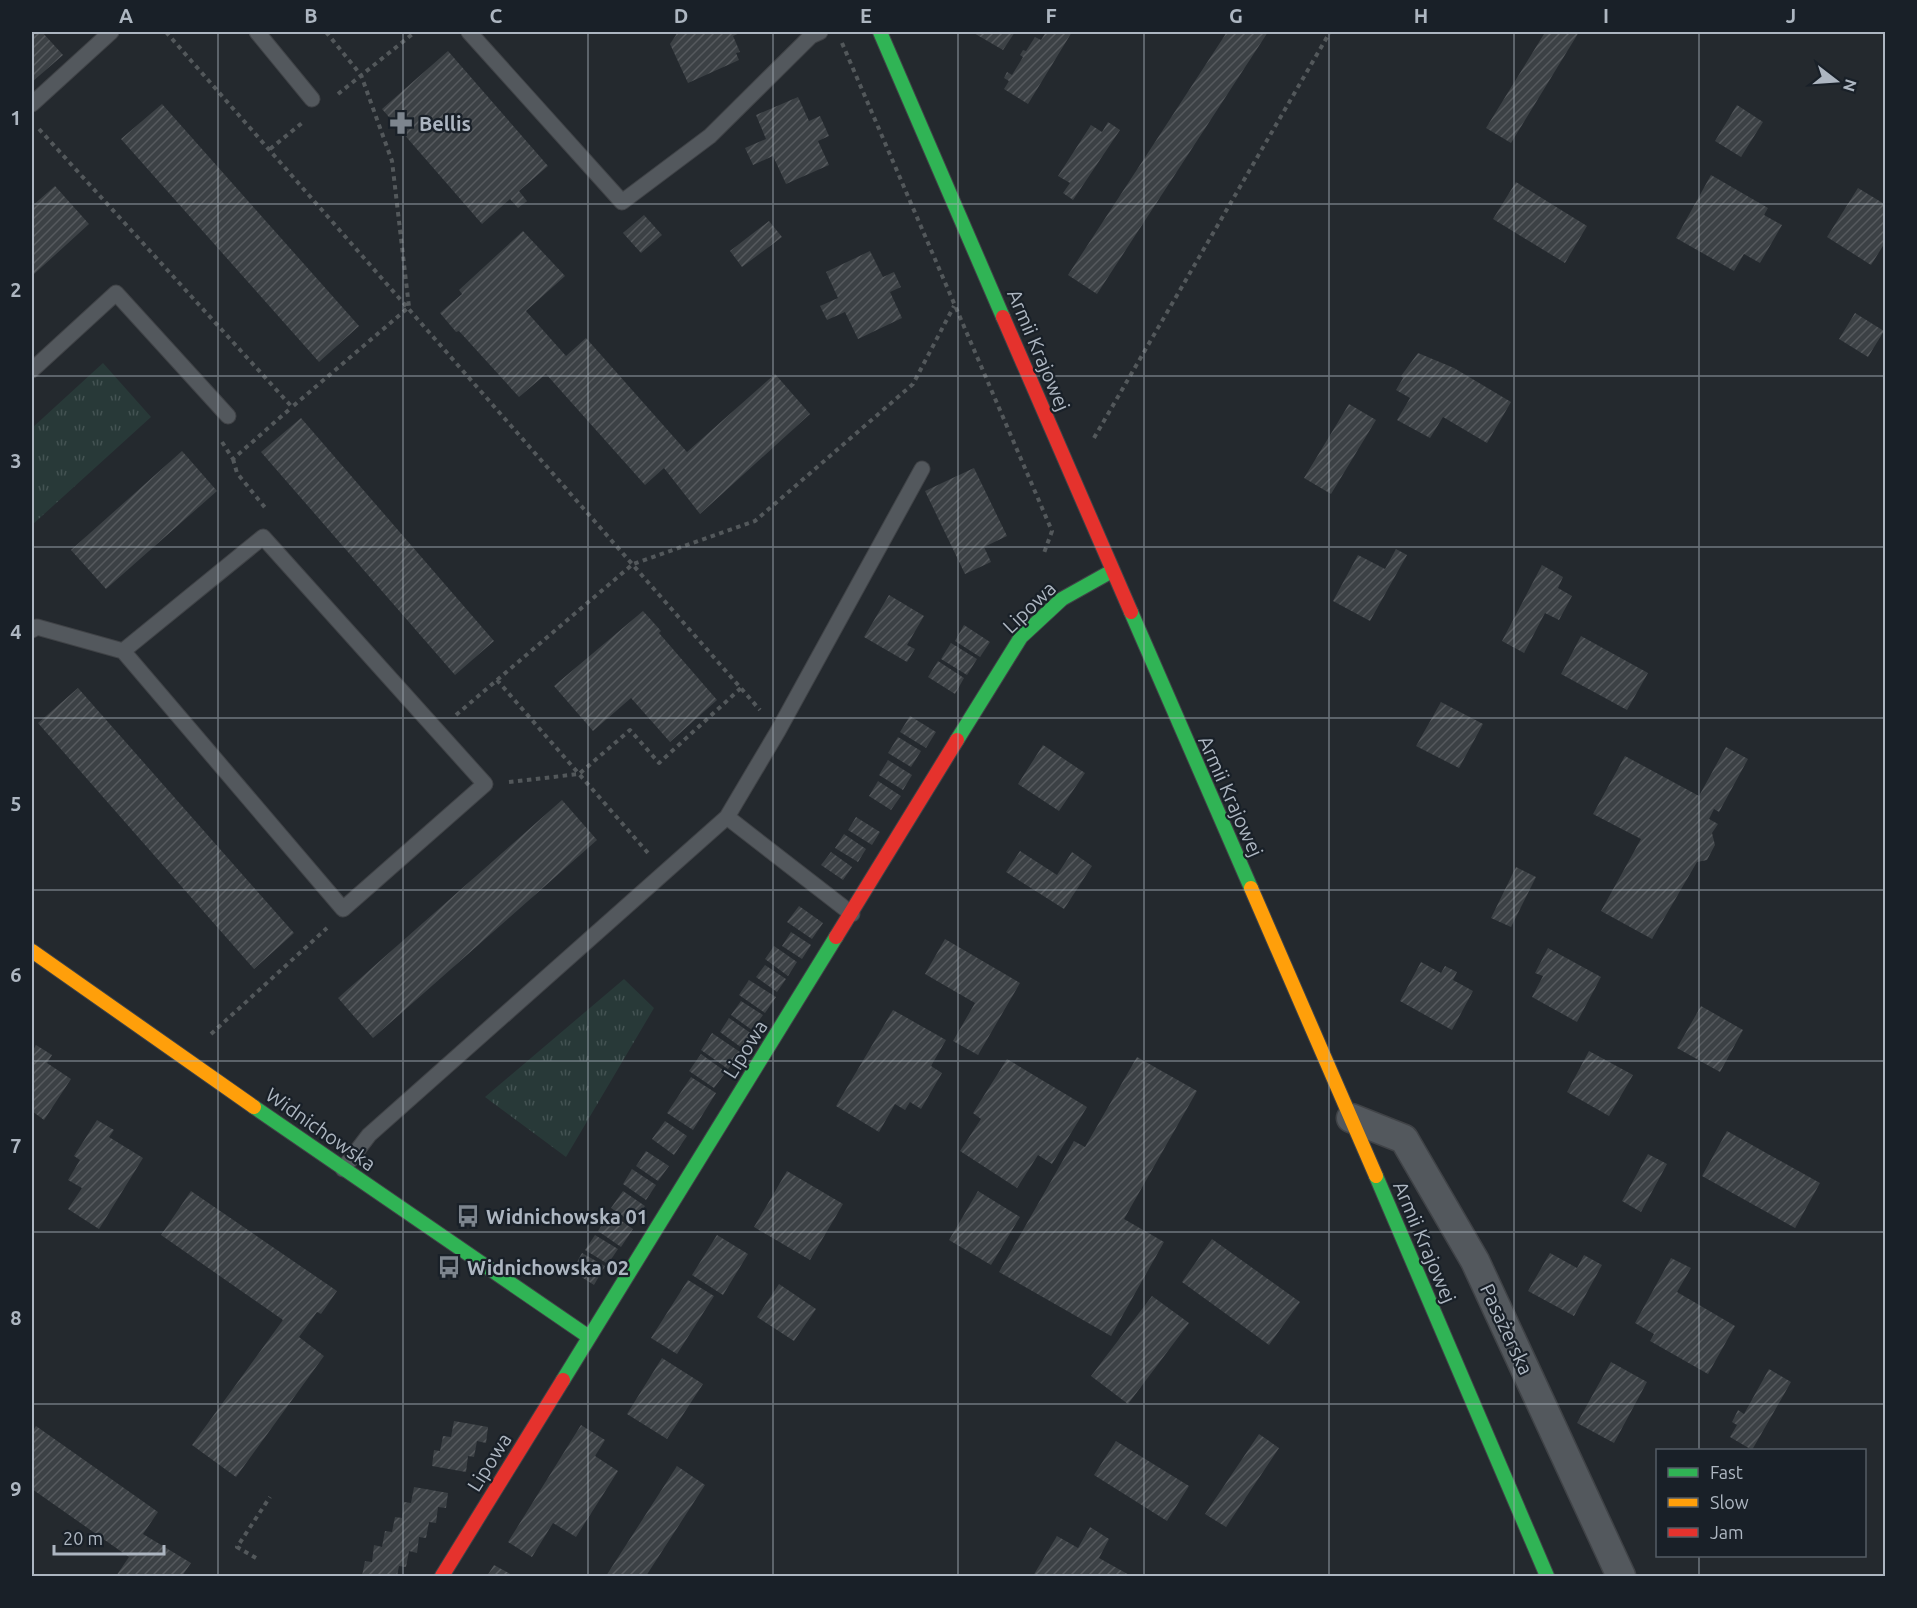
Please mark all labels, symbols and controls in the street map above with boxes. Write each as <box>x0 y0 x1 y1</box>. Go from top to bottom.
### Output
text: A <box>119 4 133 27</box>
text: B <box>304 4 318 27</box>
text: C <box>490 4 503 27</box>
text: D <box>674 4 688 27</box>
text: E <box>860 4 872 27</box>
text: F <box>1045 4 1057 27</box>
text: G <box>1229 4 1243 27</box>
text: H <box>1414 4 1428 27</box>
text: I <box>1603 4 1609 27</box>
text: J <box>1786 4 1796 27</box>
north arrow <box>1806 51 1866 111</box>
text: N <box>1840 77 1861 94</box>
text: 1 <box>10 106 22 129</box>
pharmacy icon: Bellis <box>388 110 414 136</box>
place label: Bellis <box>419 112 471 135</box>
text: 2 <box>10 278 22 301</box>
street label: Armii Krajowej <box>1003 286 1075 414</box>
text: 3 <box>10 449 22 472</box>
street label: Lipowa <box>998 576 1060 638</box>
text: 4 <box>10 620 22 643</box>
street label: Armii Krajowej <box>1194 732 1268 860</box>
text: 5 <box>10 792 22 815</box>
text: 6 <box>10 963 22 986</box>
street label: Lipowa <box>718 1016 772 1082</box>
street label: Widnichowska <box>262 1083 380 1175</box>
text: 7 <box>10 1134 22 1157</box>
street label: Armii Krajowej <box>1389 1178 1461 1306</box>
bus stop icon: Widnichowska 01 <box>455 1203 481 1229</box>
place label: Widnichowska 01 <box>486 1205 648 1228</box>
bus stop icon: Widnichowska 02 <box>436 1254 462 1280</box>
place label: Widnichowska 02 <box>467 1256 629 1279</box>
street label: Pasażerska <box>1476 1280 1538 1378</box>
text: 8 <box>10 1306 22 1329</box>
street label: Lipowa <box>462 1429 516 1495</box>
legend <box>1656 1449 1866 1557</box>
text: Fast <box>1710 1462 1743 1482</box>
text: 9 <box>10 1477 22 1500</box>
text: Slow <box>1710 1492 1749 1512</box>
scale bar <box>54 1518 164 1556</box>
text: Jam <box>1710 1522 1744 1542</box>
text: 20 m <box>63 1528 103 1548</box>

